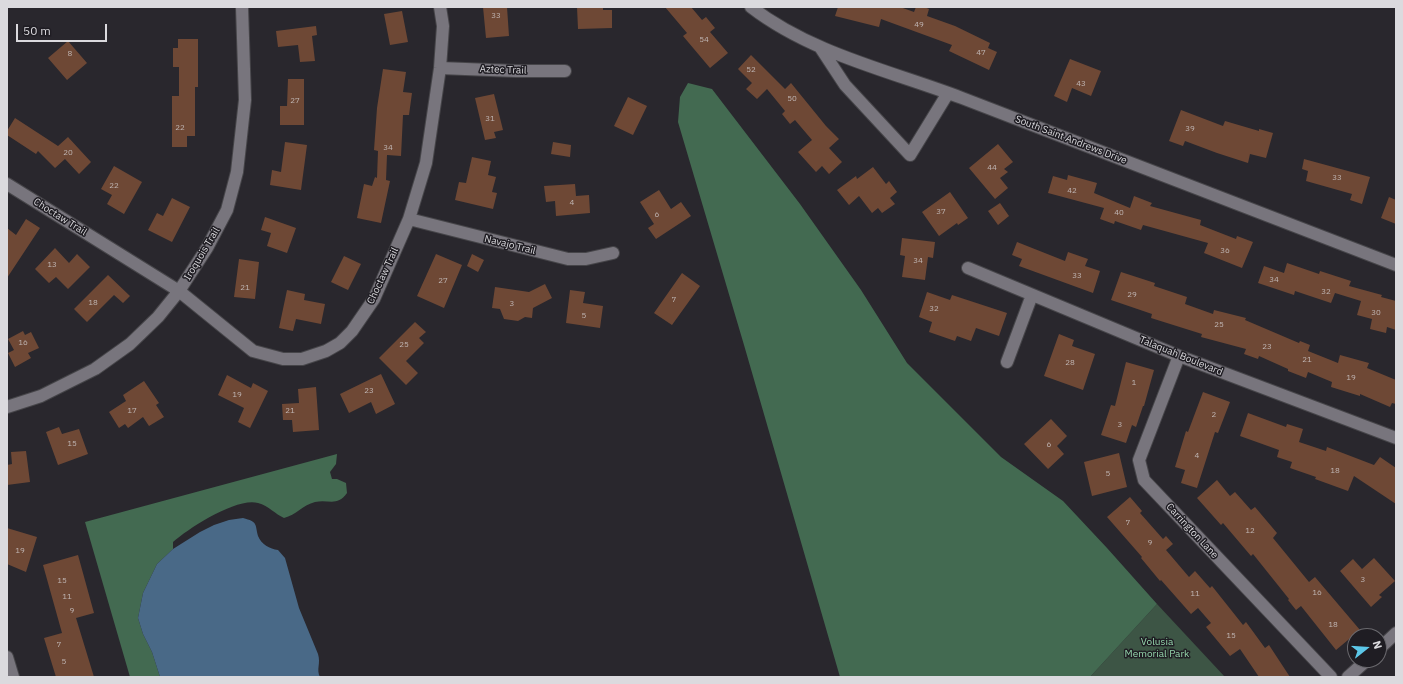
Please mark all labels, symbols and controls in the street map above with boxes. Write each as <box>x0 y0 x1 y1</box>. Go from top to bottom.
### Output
house number: 33 <box>491 11 501 21</box>
scale bar <box>18 16 109 42</box>
house number: 49 <box>914 20 924 30</box>
text: 50 m <box>23 23 51 38</box>
house number: 54 <box>699 35 709 45</box>
house number: 47 <box>976 48 986 58</box>
house number: 8 <box>68 49 72 59</box>
street label: Aztec Trail <box>479 63 527 77</box>
house number: 52 <box>746 65 756 75</box>
house number: 43 <box>1076 79 1086 89</box>
house number: 50 <box>787 94 797 104</box>
house number: 27 <box>290 96 300 106</box>
street label: South Saint Andrews Drive <box>1013 113 1129 167</box>
house number: 31 <box>485 114 495 124</box>
house number: 22 <box>175 123 185 133</box>
house number: 39 <box>1185 124 1195 134</box>
house number: 34 <box>383 143 393 153</box>
house number: 20 <box>63 148 73 158</box>
house number: 44 <box>987 163 997 173</box>
house number: 33 <box>1332 173 1342 183</box>
house number: 22 <box>109 181 119 191</box>
house number: 42 <box>1067 186 1077 196</box>
street label: Choctaw Trail <box>31 196 89 238</box>
house number: 4 <box>570 198 574 208</box>
house number: 37 <box>936 207 946 217</box>
house number: 40 <box>1114 208 1124 218</box>
house number: 6 <box>655 210 659 220</box>
street label: Iroquois Trail <box>182 225 222 283</box>
street label: Navajo Trail <box>483 233 537 257</box>
street label: Choctaw Trail <box>365 246 401 306</box>
house number: 36 <box>1220 246 1230 256</box>
house number: 34 <box>913 256 923 266</box>
house number: 13 <box>47 260 57 270</box>
house number: 33 <box>1072 271 1082 281</box>
house number: 34 <box>1269 275 1279 285</box>
house number: 27 <box>438 276 448 286</box>
house number: 21 <box>240 283 250 293</box>
house number: 32 <box>1321 287 1331 297</box>
house number: 29 <box>1127 290 1137 300</box>
house number: 7 <box>672 295 676 305</box>
house number: 18 <box>88 298 98 308</box>
house number: 3 <box>510 299 514 309</box>
house number: 32 <box>929 304 939 314</box>
house number: 30 <box>1371 308 1381 318</box>
house number: 5 <box>582 311 586 321</box>
house number: 25 <box>1214 320 1224 330</box>
street label: Talaquah Boulevard <box>1138 334 1224 378</box>
house number: 16 <box>18 338 28 348</box>
house number: 25 <box>399 340 409 350</box>
house number: 23 <box>1262 342 1272 352</box>
house number: 21 <box>1302 355 1312 365</box>
house number: 28 <box>1065 358 1075 368</box>
house number: 19 <box>1346 373 1356 383</box>
house number: 1 <box>1132 378 1136 388</box>
house number: 23 <box>364 386 374 396</box>
house number: 19 <box>232 390 242 400</box>
house number: 17 <box>127 406 137 416</box>
house number: 21 <box>285 406 295 416</box>
house number: 2 <box>1212 410 1216 420</box>
house number: 3 <box>1118 420 1122 430</box>
house number: 15 <box>67 439 77 449</box>
house number: 6 <box>1047 440 1051 450</box>
house number: 4 <box>1195 451 1199 461</box>
house number: 18 <box>1330 466 1340 476</box>
house number: 5 <box>1106 469 1110 479</box>
street label: Carrington Lane <box>1163 501 1221 561</box>
house number: 7 <box>1126 518 1130 528</box>
house number: 12 <box>1245 526 1255 536</box>
house number: 9 <box>1148 538 1152 548</box>
house number: 19 <box>15 546 25 556</box>
house number: 3 <box>1361 575 1365 585</box>
house number: 15 <box>57 576 67 586</box>
house number: 16 <box>1312 588 1322 598</box>
house number: 11 <box>1190 589 1200 599</box>
house number: 11 <box>62 592 72 602</box>
house number: 9 <box>70 606 74 616</box>
house number: 18 <box>1328 620 1338 630</box>
north arrow <box>1347 628 1387 668</box>
house number: 15 <box>1226 631 1236 641</box>
park label: Volusia Memorial Park <box>1125 636 1189 660</box>
text: N <box>1370 639 1385 651</box>
house number: 7 <box>57 640 61 650</box>
house number: 5 <box>62 657 66 667</box>

